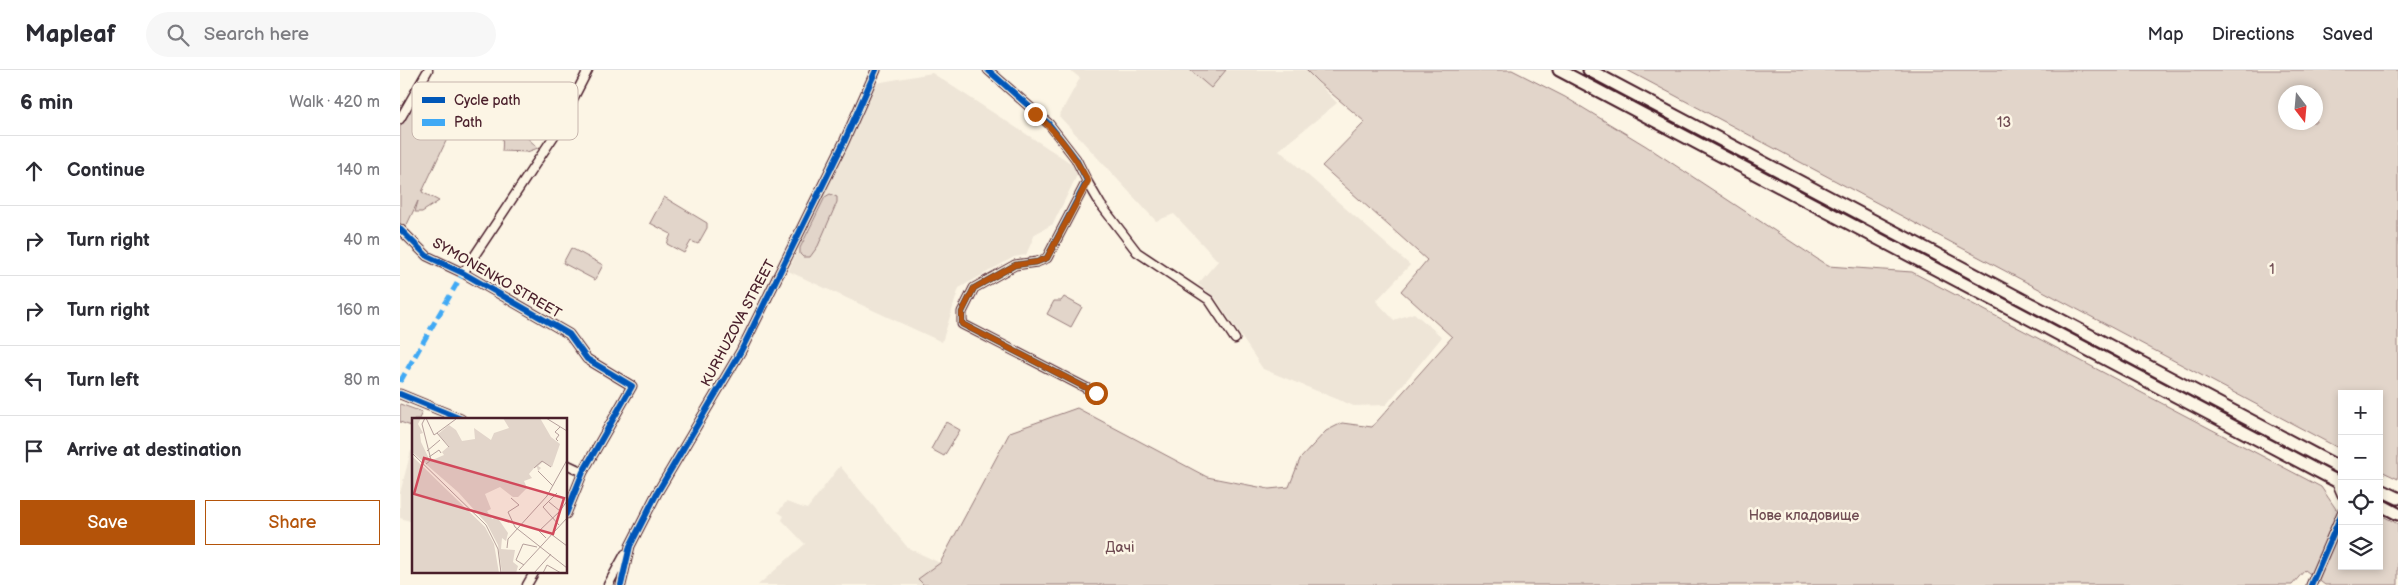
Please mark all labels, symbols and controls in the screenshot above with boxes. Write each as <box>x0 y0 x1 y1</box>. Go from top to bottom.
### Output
search box <box>146 12 496 57</box>
text: Mapleaf <box>25 20 116 49</box>
icon: search <box>164 21 192 49</box>
text: Search here <box>204 23 309 46</box>
text: Map <box>2148 24 2184 45</box>
text: Directions <box>2212 24 2294 45</box>
text: Saved <box>2322 24 2373 45</box>
legend <box>412 82 578 140</box>
north arrow <box>2278 85 2323 130</box>
text: 6 min <box>20 90 73 115</box>
text: Cycle path <box>454 92 521 109</box>
text: Walk · 420 m <box>289 93 380 112</box>
route end <box>1024 103 1047 126</box>
text: Path <box>454 114 482 131</box>
park label: 13 <box>1997 114 2011 131</box>
icon: ahead <box>20 157 48 185</box>
text: Continue <box>67 159 145 182</box>
text: 140 m <box>337 161 380 180</box>
icon: right <box>20 227 48 255</box>
text: Turn right <box>67 229 150 252</box>
text: 40 m <box>343 231 380 250</box>
street label: SYMONENKO STREET <box>430 234 565 322</box>
street label: KURHUZOVA STREET <box>697 256 779 389</box>
park label: 1 <box>2269 261 2275 278</box>
icon: right <box>20 297 48 325</box>
text: Turn right <box>67 299 150 322</box>
text: 160 m <box>337 301 380 320</box>
icon: left <box>20 367 48 395</box>
text: Turn left <box>67 369 139 392</box>
text: 80 m <box>344 371 380 390</box>
route start <box>1085 382 1108 405</box>
map controls <box>2338 390 2383 570</box>
button: + <box>2338 390 2383 435</box>
inset map <box>412 418 568 572</box>
button: − <box>2338 435 2383 480</box>
icon: arrive <box>20 437 48 465</box>
text: Arrive at destination <box>67 439 242 462</box>
button: locate <box>2338 480 2383 525</box>
button: Save <box>20 500 195 545</box>
button: Share <box>205 500 380 545</box>
park label: Нове кладовище <box>1749 507 1859 524</box>
button: layers <box>2338 525 2383 570</box>
park label: Дачі <box>1106 539 1134 556</box>

